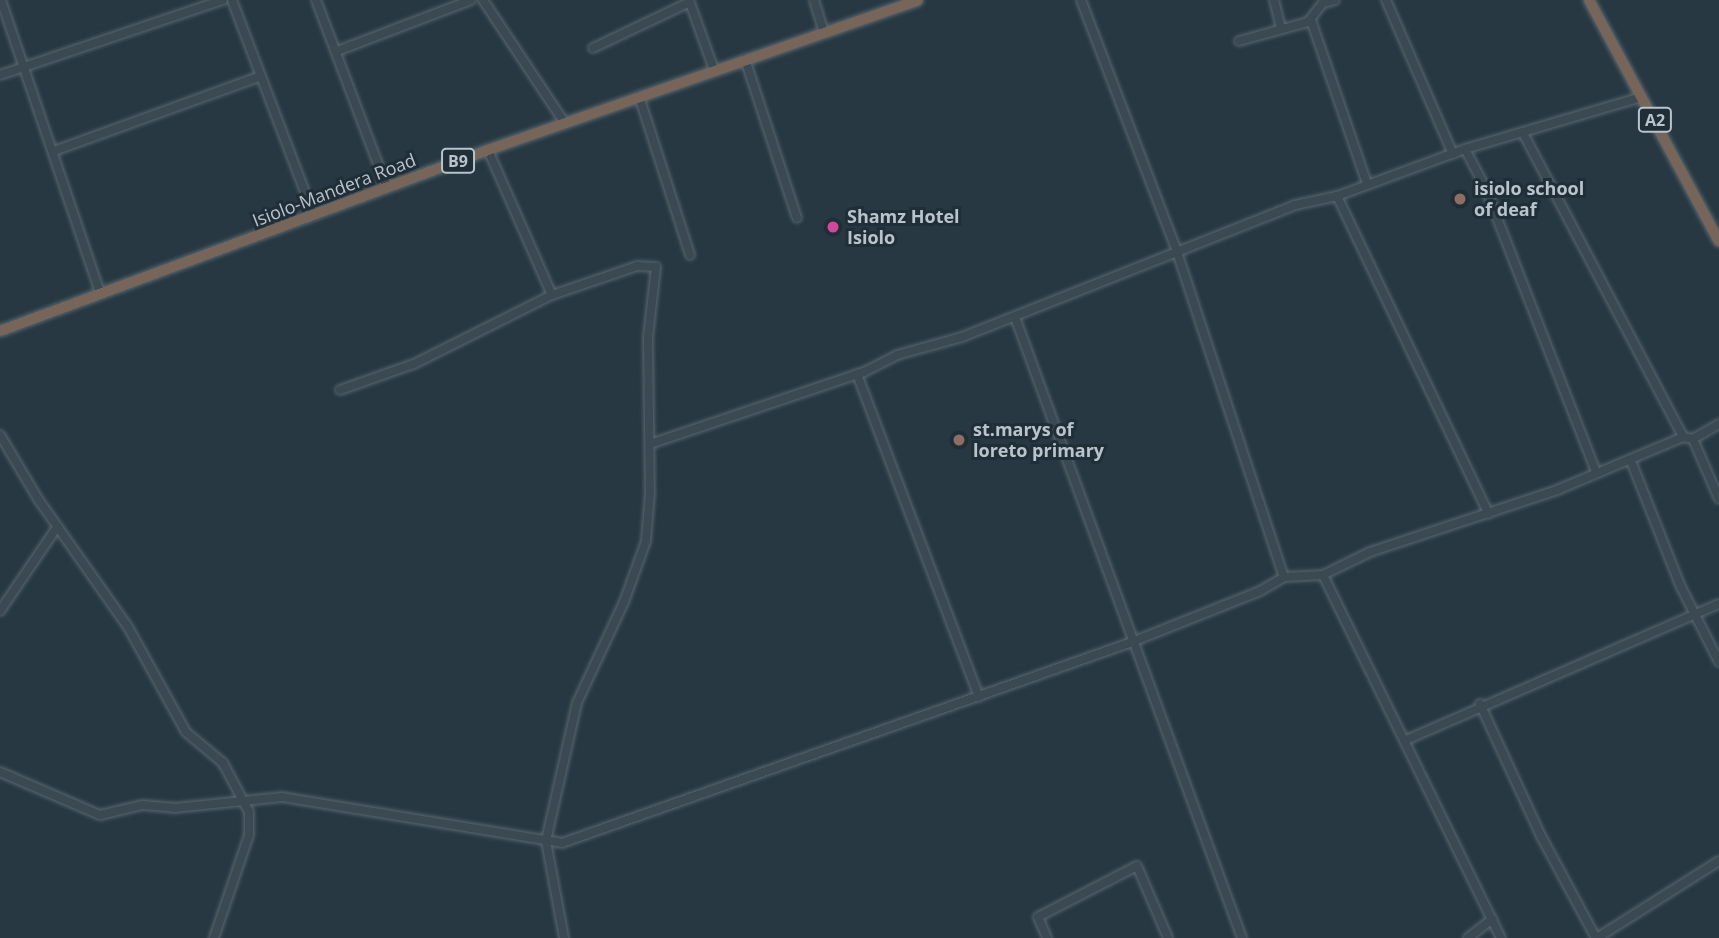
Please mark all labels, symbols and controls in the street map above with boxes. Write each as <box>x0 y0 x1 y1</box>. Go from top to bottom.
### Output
road number: A2 <box>1638 108 1672 132</box>
road number: B9 <box>440 148 476 174</box>
street label: Isiolo-Mandera Road <box>249 149 419 231</box>
place label: isiolo school of deaf <box>1474 178 1584 220</box>
marker: isiolo school of deaf <box>1452 191 1468 207</box>
place label: Shamz Hotel Isiolo <box>847 206 960 248</box>
marker: Shamz Hotel Isiolo <box>825 219 841 235</box>
place label: st.marys of loreto primary <box>973 419 1104 462</box>
marker: st.marys of loreto primary <box>951 432 967 448</box>

